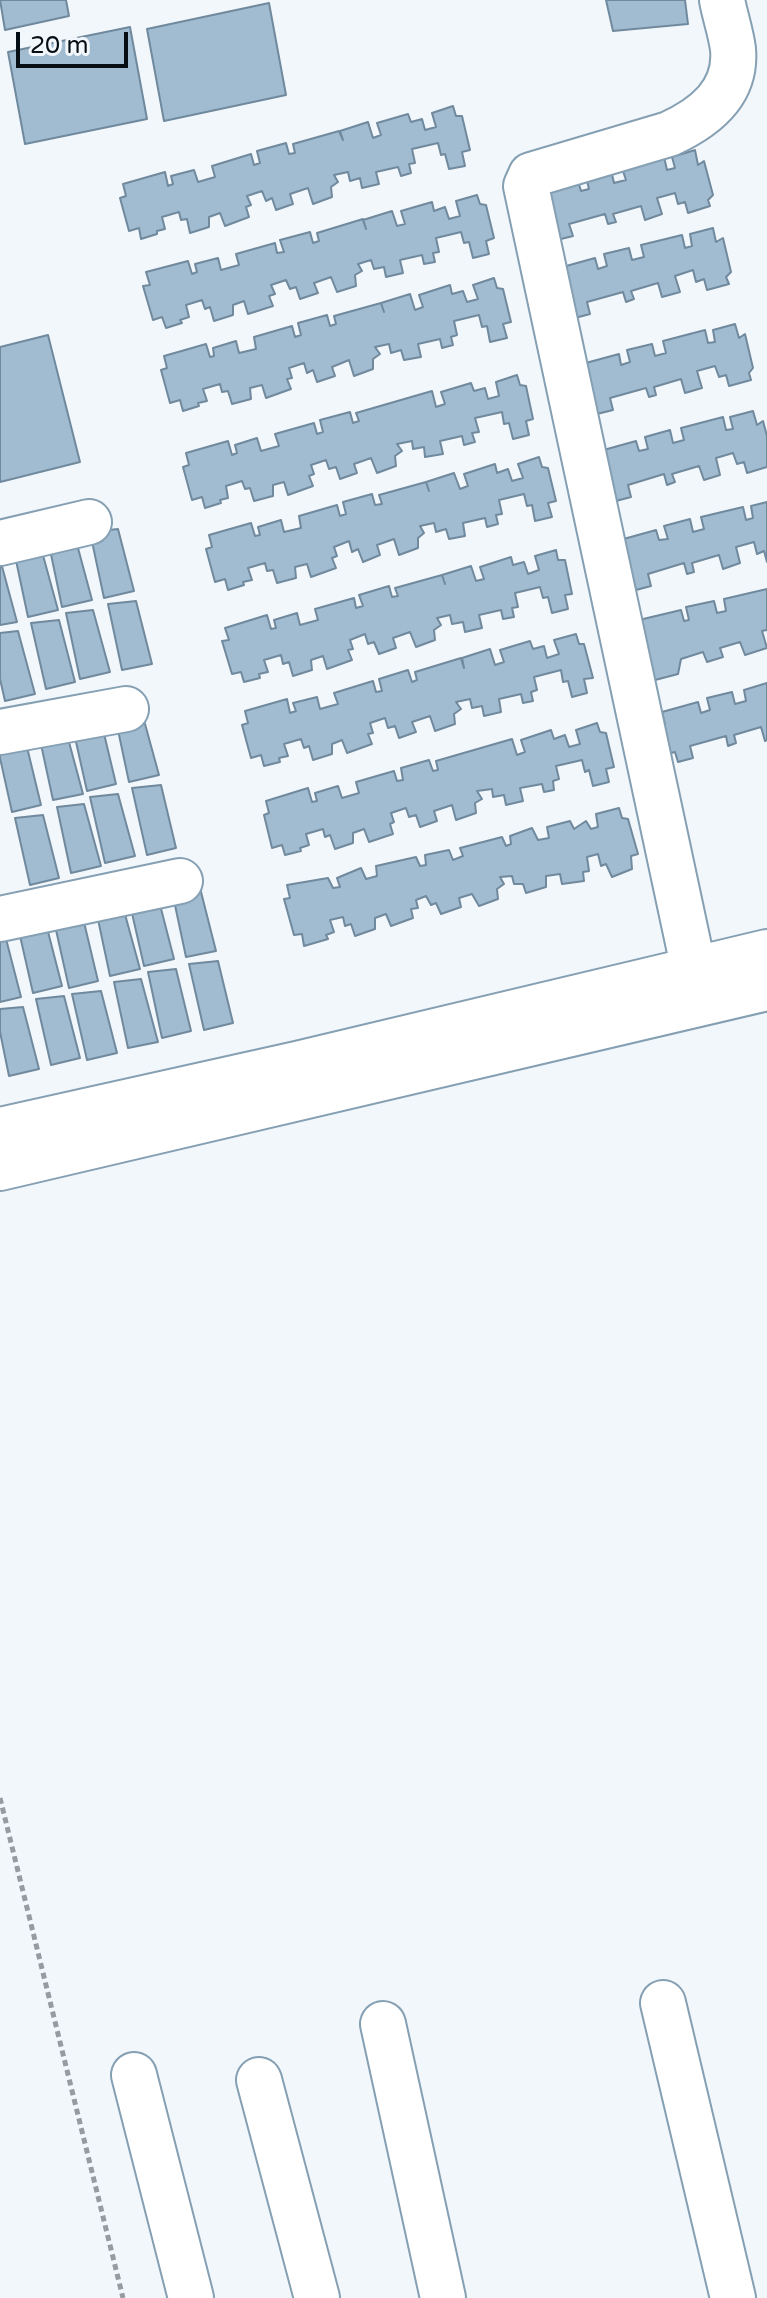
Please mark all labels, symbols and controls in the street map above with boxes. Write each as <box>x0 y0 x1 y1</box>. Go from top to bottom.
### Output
scale bar <box>20 16 132 66</box>
text: 20 m <box>30 31 88 60</box>

